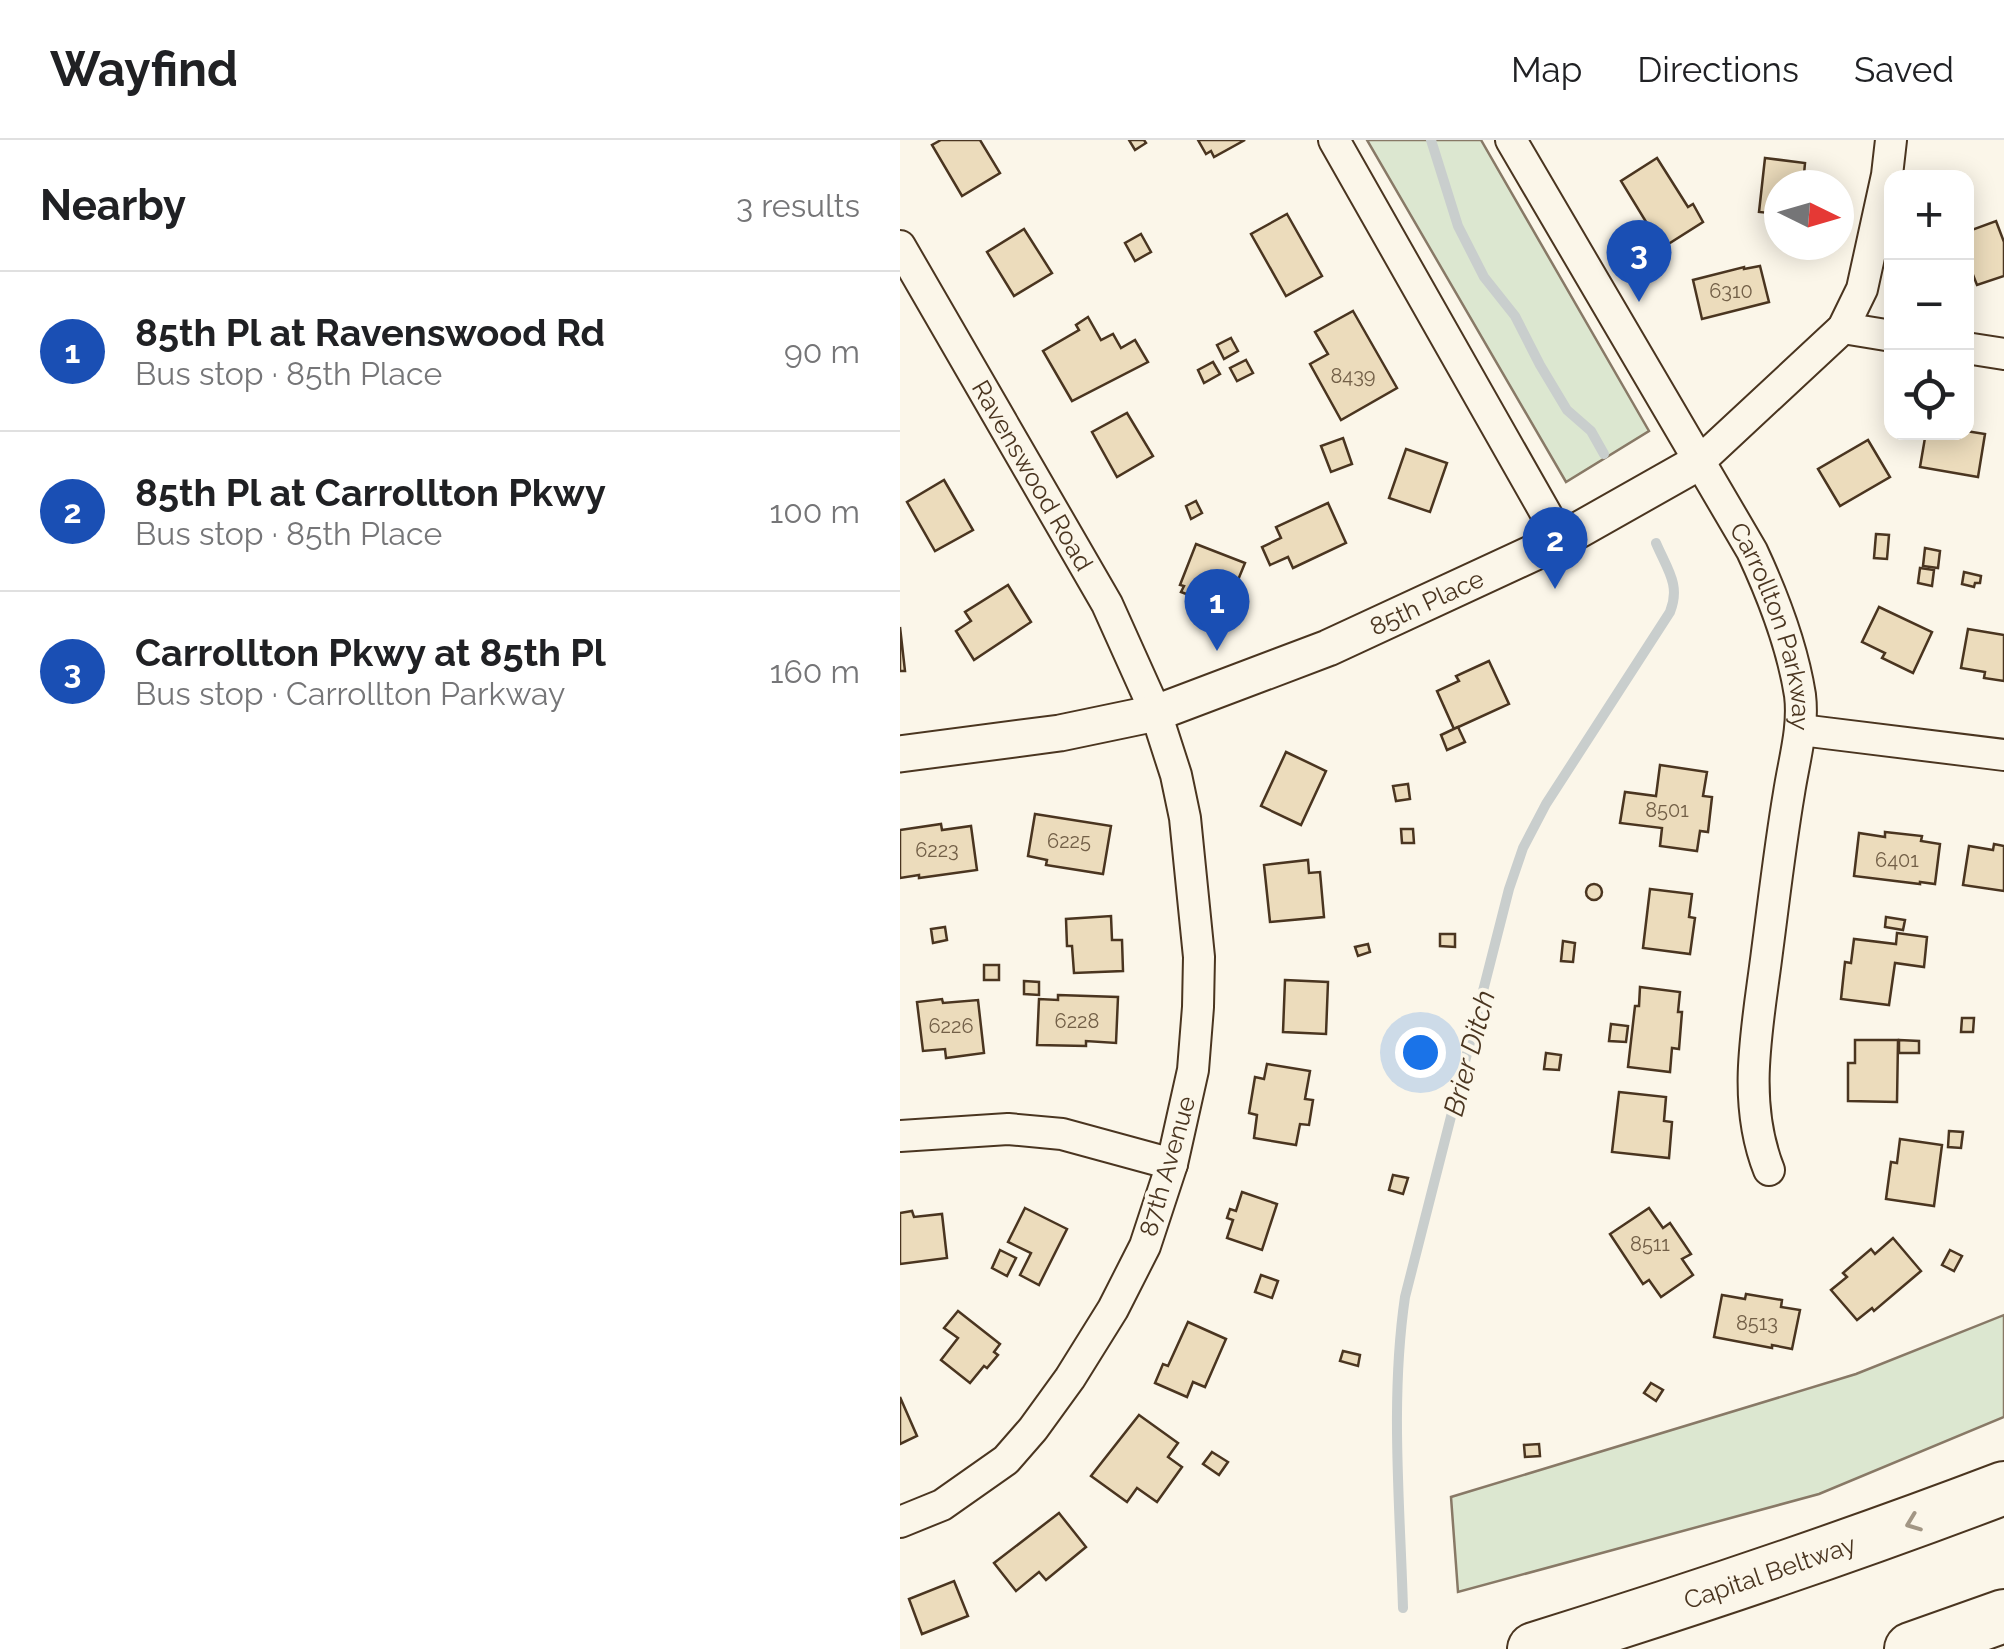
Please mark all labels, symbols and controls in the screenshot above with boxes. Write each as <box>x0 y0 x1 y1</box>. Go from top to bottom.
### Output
text: Wayfind <box>50 41 238 97</box>
text: Map <box>1511 49 1582 90</box>
text: Directions <box>1637 49 1799 90</box>
text: Saved <box>1854 49 1954 90</box>
north arrow <box>1764 170 1854 260</box>
map controls <box>1884 170 1974 440</box>
button: + <box>1884 170 1974 260</box>
text: Nearby <box>40 181 186 230</box>
text: 3 results <box>736 187 860 224</box>
pin: 3 <box>1606 220 1672 302</box>
button: − <box>1884 260 1974 350</box>
house number: 6310 <box>1709 279 1753 303</box>
text: 85th Pl at Ravenswood Rd <box>135 310 605 355</box>
text: 1 <box>65 333 80 370</box>
text: 90 m <box>784 333 860 370</box>
button: locate <box>1884 350 1974 440</box>
text: Bus stop · 85th Place <box>135 355 442 392</box>
house number: 8439 <box>1330 364 1376 388</box>
street label: Ravenswood Road <box>966 375 1099 576</box>
text: 85th Pl at Carrollton Pkwy <box>135 470 606 515</box>
text: 2 <box>63 493 82 530</box>
text: 100 m <box>770 493 860 530</box>
pin: 2 <box>1522 506 1588 589</box>
text: Bus stop · 85th Place <box>135 515 442 552</box>
street label: Carrollton Parkway <box>1724 517 1816 732</box>
street label: 85th Place <box>1365 563 1488 642</box>
pin: 1 <box>1184 568 1250 651</box>
text: Carrollton Pkwy at 85th Pl <box>135 630 606 675</box>
text: 3 <box>64 653 81 690</box>
text: 160 m <box>770 653 860 690</box>
text: Bus stop · Carrollton Parkway <box>135 675 565 712</box>
house number: 8501 <box>1645 798 1689 822</box>
house number: 6225 <box>1047 829 1091 853</box>
house number: 6223 <box>915 838 959 862</box>
house number: 6401 <box>1875 848 1919 872</box>
water label: Brier Ditch <box>1437 987 1502 1120</box>
house number: 6228 <box>1055 1009 1099 1033</box>
house number: 6226 <box>929 1014 973 1038</box>
your location <box>1395 1027 1446 1078</box>
street label: 87th Avenue <box>1133 1092 1201 1240</box>
house number: 8511 <box>1630 1232 1670 1256</box>
house number: 8513 <box>1736 1311 1778 1335</box>
one-way arrow <box>1905 1511 1922 1531</box>
street label: Capital Beltway <box>1680 1529 1860 1615</box>

